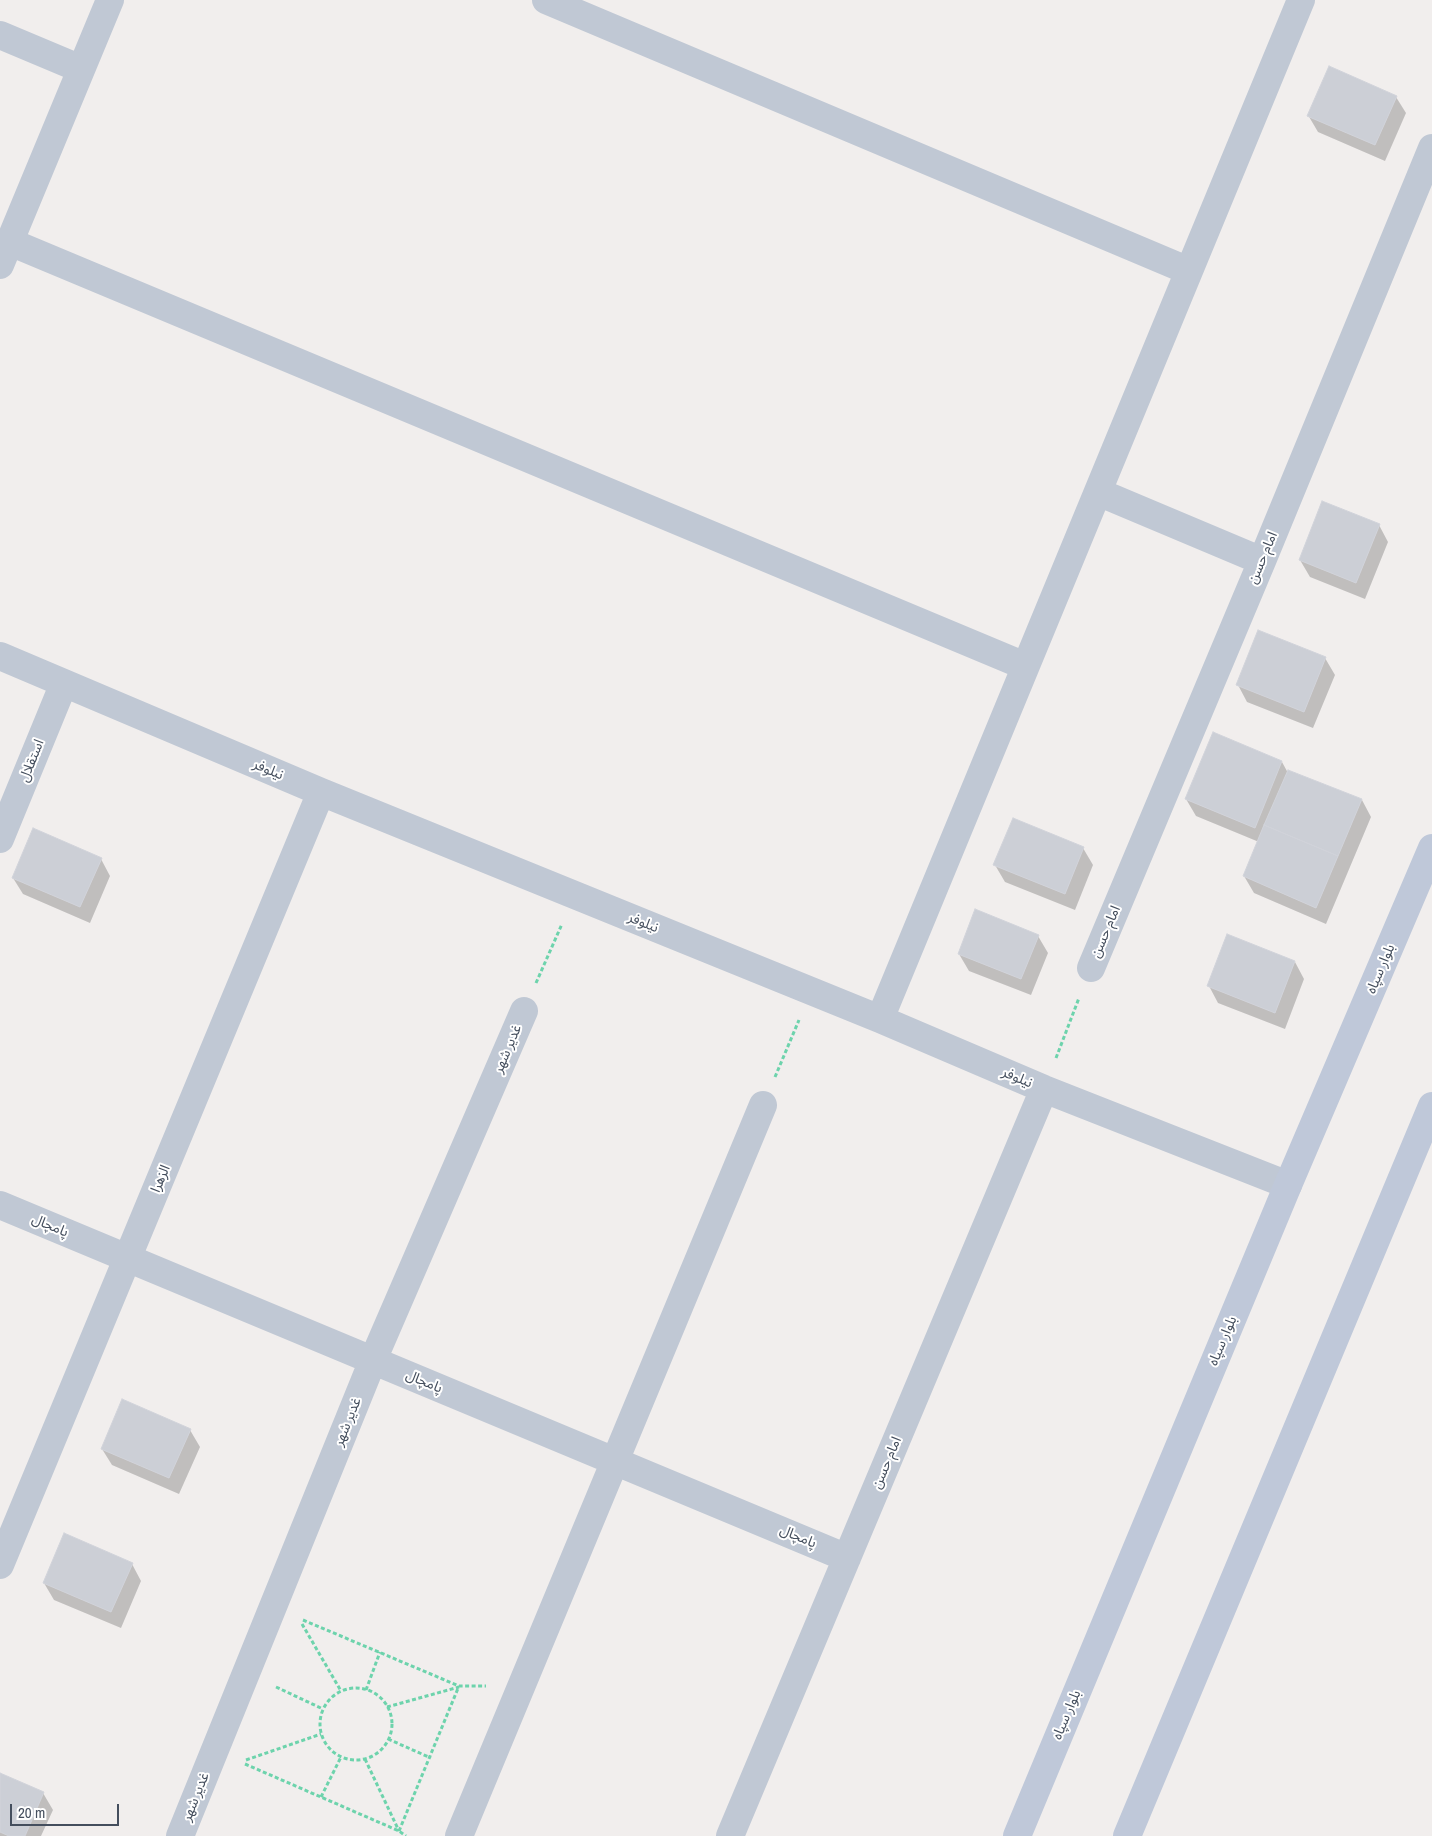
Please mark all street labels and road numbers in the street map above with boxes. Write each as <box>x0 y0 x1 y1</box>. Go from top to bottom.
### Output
street label: امام حسن <box>1245 529 1281 587</box>
street label: استقلال <box>16 737 48 785</box>
street label: نیلوفر <box>250 756 286 784</box>
street label: امام حسن <box>1088 903 1124 961</box>
street label: نیلوفر <box>625 909 661 937</box>
street label: بلوار سپاه <box>1363 942 1399 996</box>
street label: غدیر شهر <box>490 1022 526 1076</box>
street label: نیلوفر <box>999 1064 1035 1092</box>
street label: الزهرا <box>148 1163 174 1195</box>
street label: پامچال <box>29 1211 71 1241</box>
street label: بلوار سپاه <box>1205 1314 1241 1368</box>
street label: پامچال <box>403 1367 445 1397</box>
street label: غدیر شهر <box>331 1395 365 1449</box>
street label: امام حسن <box>869 1434 905 1492</box>
street label: پامچال <box>777 1522 819 1552</box>
street label: بلوار سپاه <box>1049 1688 1085 1742</box>
street label: غدیر شهر <box>179 1770 213 1824</box>

